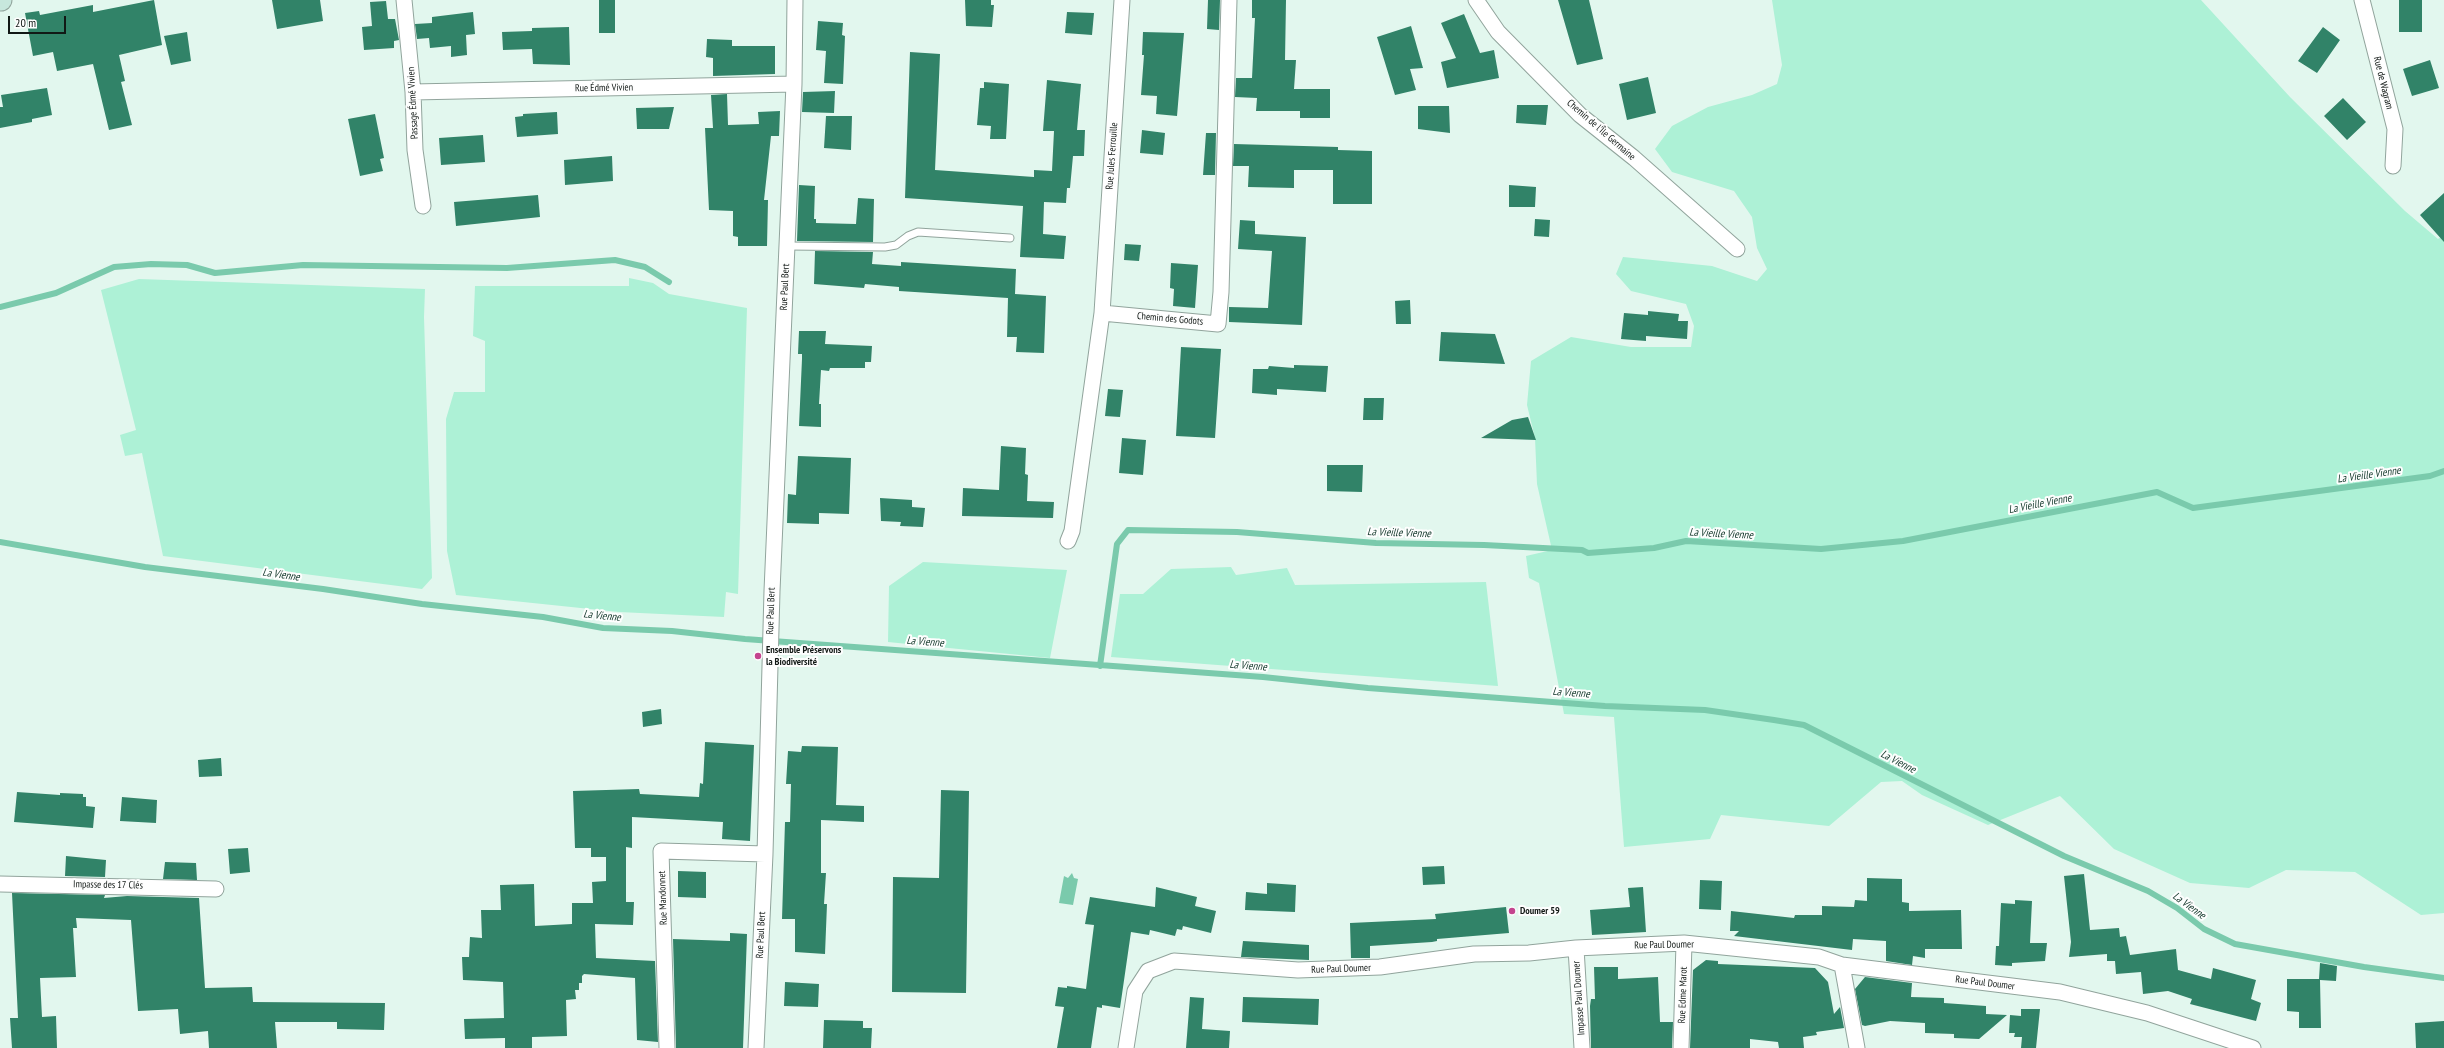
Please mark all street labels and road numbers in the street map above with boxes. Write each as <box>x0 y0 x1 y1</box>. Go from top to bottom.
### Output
street label: Rue de Wagram <box>2371 55 2395 111</box>
street label: Passage Édmé Vivien <box>405 67 421 139</box>
street label: Rue Édmé Vivien <box>575 81 633 95</box>
street label: Chemin de l'Île Germaine <box>1564 97 1638 163</box>
street label: Rue Jules Ferrouille <box>1104 122 1120 190</box>
street label: Rue Paul Bert <box>778 263 792 311</box>
street label: Chemin des Godots <box>1136 310 1204 328</box>
street label: Rue Paul Bert <box>764 587 778 635</box>
street label: Rue Mandonnet <box>656 871 670 925</box>
street label: Impasse des 17 Clés <box>73 878 143 892</box>
street label: Rue Paul Bert <box>754 911 768 959</box>
street label: Rue Paul Doumer <box>1634 938 1694 952</box>
street label: Impasse Paul Doumer <box>1570 960 1588 1036</box>
street label: Rue Paul Doumer <box>1311 962 1371 976</box>
street label: Rue Edme Marot <box>1676 966 1690 1024</box>
street label: Rue Paul Doumer <box>1955 973 2015 993</box>

